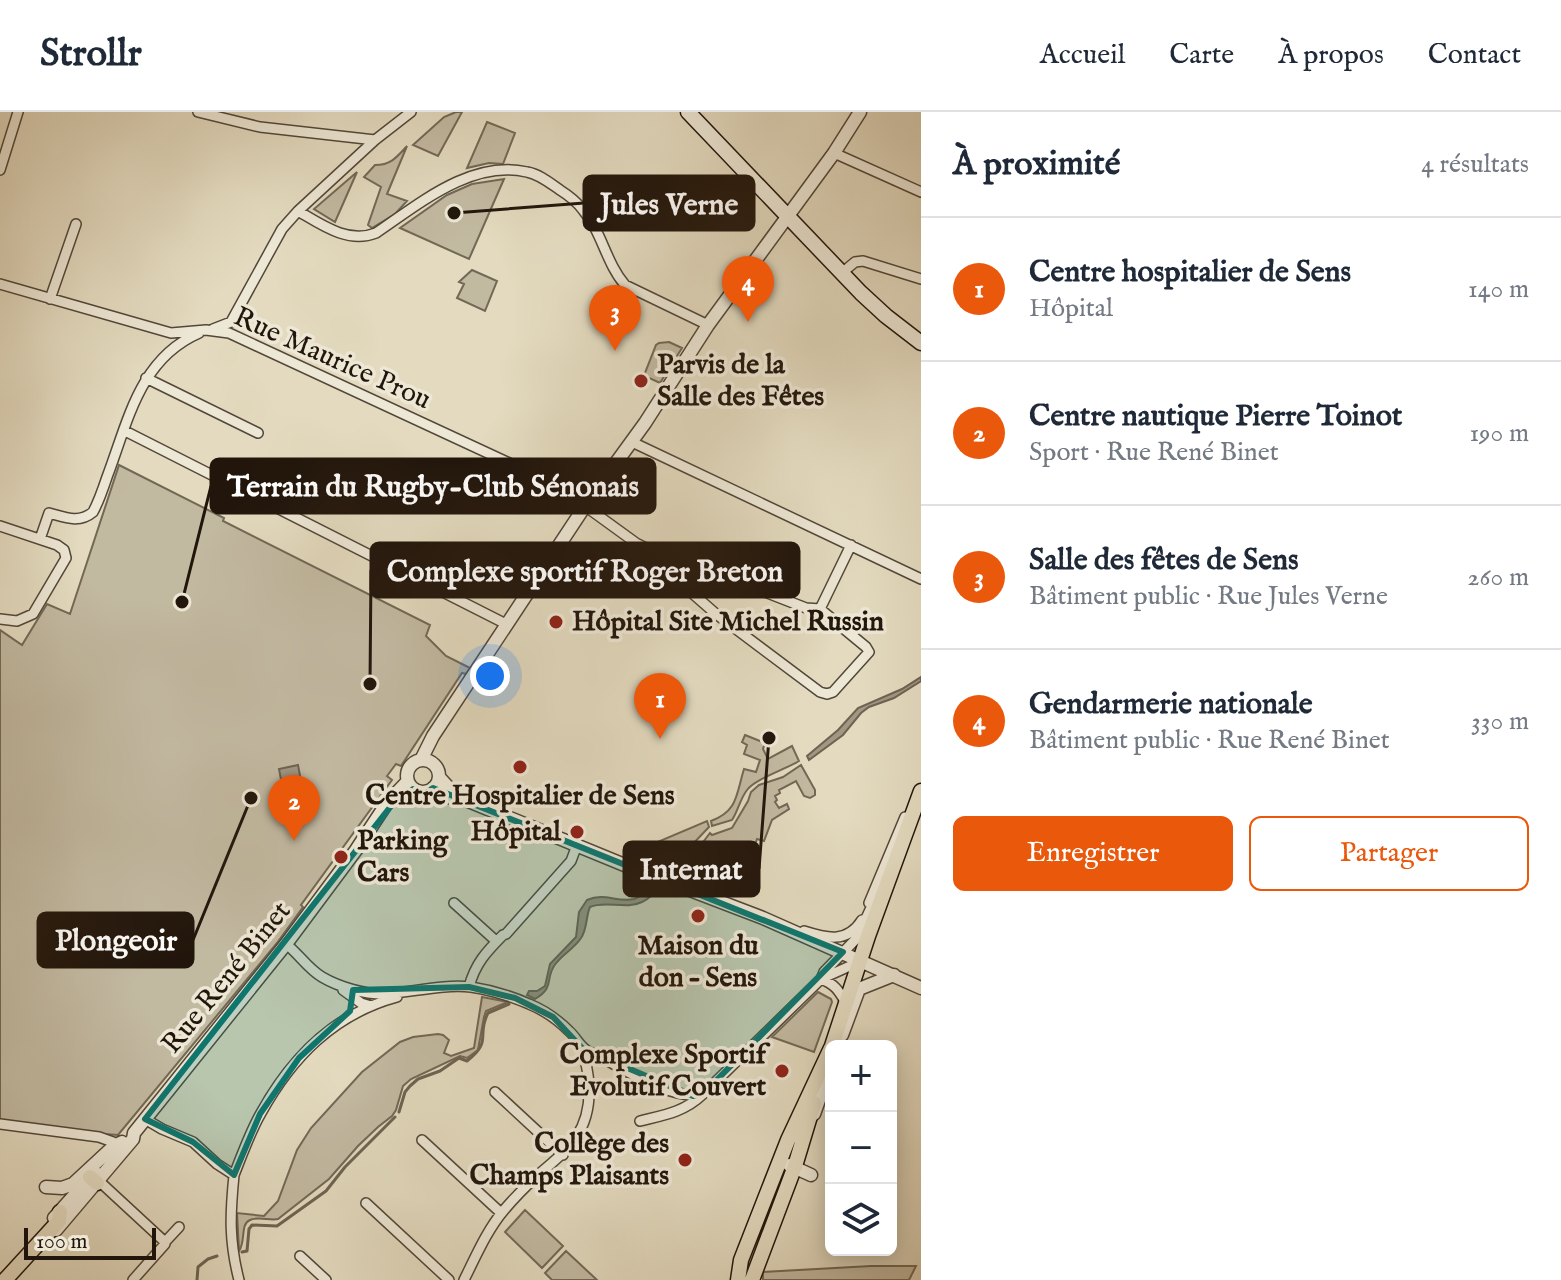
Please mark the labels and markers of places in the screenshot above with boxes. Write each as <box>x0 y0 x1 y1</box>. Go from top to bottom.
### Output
callout: Jules Verne <box>584 176 754 230</box>
pin: 4 <box>722 256 774 322</box>
pin: 3 <box>589 285 641 351</box>
place label: Parvis de la Salle des Fêtes <box>657 348 824 415</box>
marker: Parvis de la Salle des Fêtes <box>632 372 650 390</box>
callout: Terrain du Rugby-Club Sénonais <box>211 459 655 513</box>
callout: Complexe sportif Roger Breton <box>371 543 799 597</box>
place label: Hôpital Site Michel Russin <box>572 605 884 640</box>
marker: Hôpital Site Michel Russin <box>547 613 565 631</box>
pin: 1 <box>634 673 686 739</box>
marker: Centre Hospitalier de Sens <box>511 758 529 776</box>
pin: 2 <box>268 775 320 841</box>
place label: Centre Hospitalier de Sens <box>365 779 675 814</box>
place label: Hôpital <box>470 815 562 850</box>
marker: Hôpital <box>568 823 586 841</box>
place label: Parking Cars <box>357 824 449 891</box>
callout: Internat <box>624 842 759 896</box>
marker: Parking Cars <box>332 848 350 866</box>
marker: Maison du don – Sens <box>689 907 707 925</box>
callout: Plongeoir <box>38 913 193 967</box>
place label: Maison du don – Sens <box>637 929 759 996</box>
place label: Complexe Sportif Evolutif Couvert <box>559 1038 771 1105</box>
marker: Complexe Sportif Evolutif Couvert <box>773 1062 791 1080</box>
place label: Collège des Champs Plaisants <box>470 1127 669 1194</box>
marker: Collège des Champs Plaisants <box>676 1151 694 1169</box>

